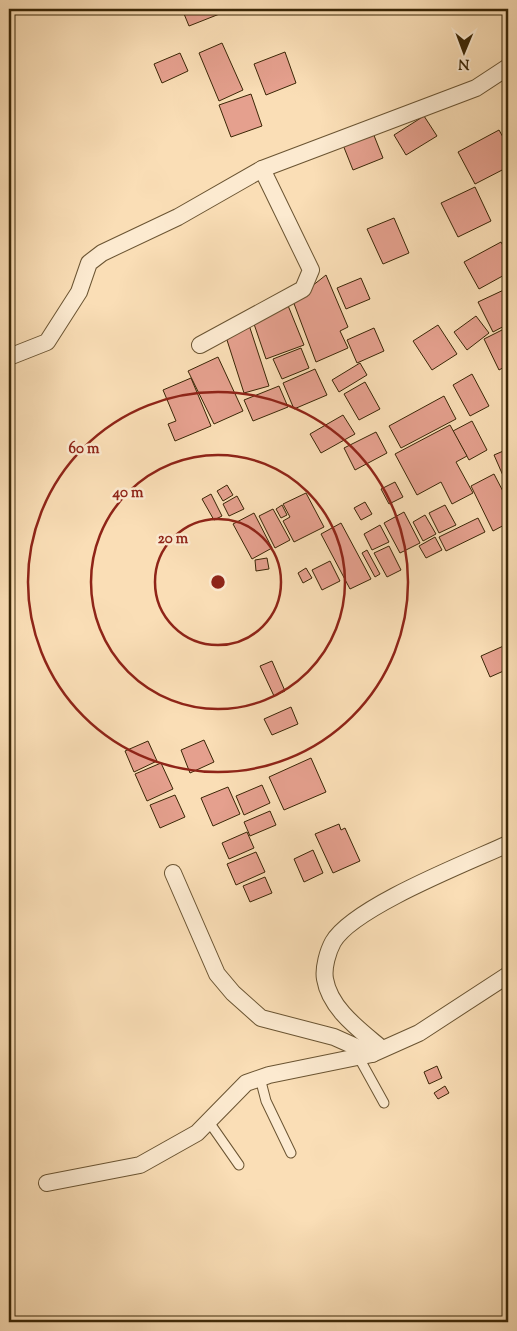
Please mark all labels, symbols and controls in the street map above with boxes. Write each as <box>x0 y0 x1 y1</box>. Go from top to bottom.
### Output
north arrow <box>440 28 490 78</box>
text: N <box>458 53 470 73</box>
text: 60 m <box>69 439 100 460</box>
text: 40 m <box>112 483 144 504</box>
text: 20 m <box>158 529 189 550</box>
centre of rings <box>209 573 227 591</box>

